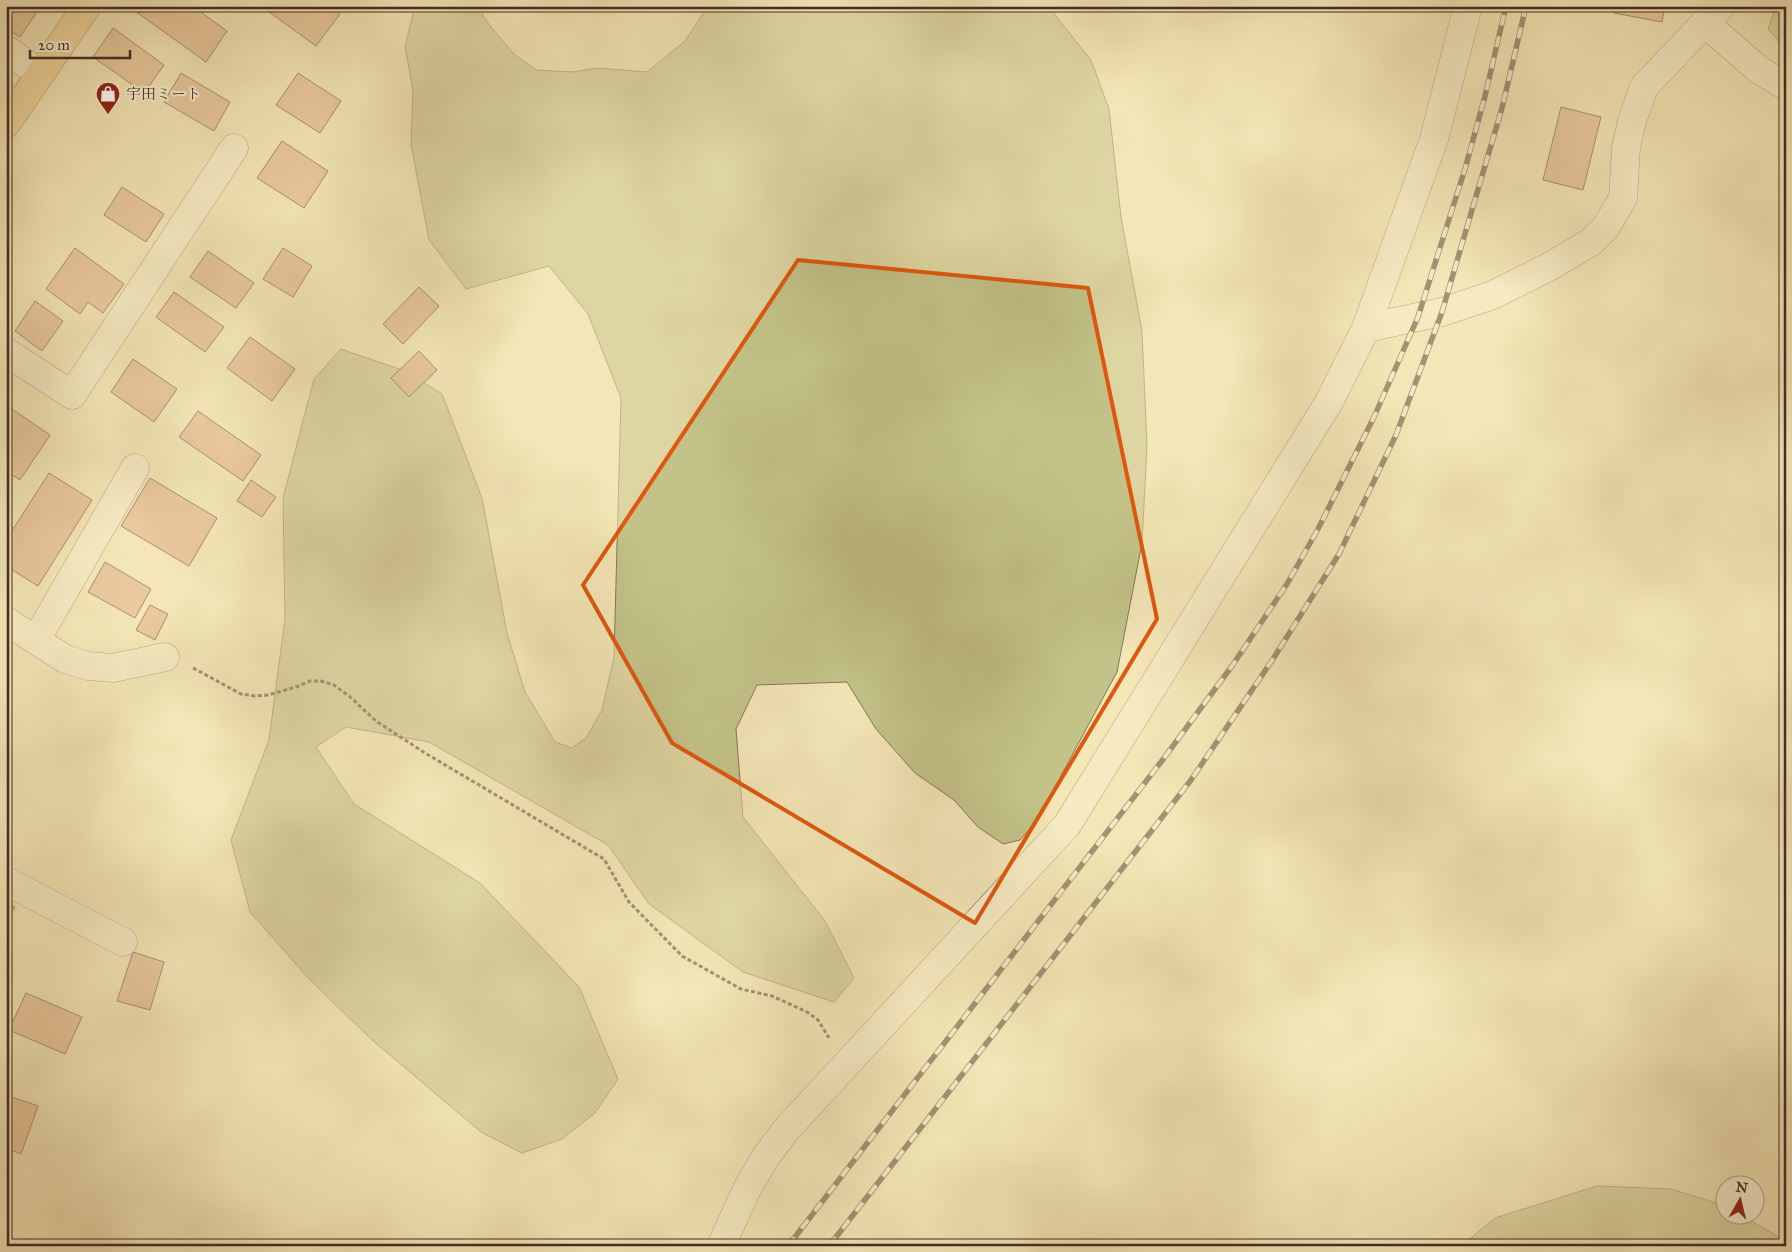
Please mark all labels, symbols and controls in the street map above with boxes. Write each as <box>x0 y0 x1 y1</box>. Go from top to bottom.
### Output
scale bar <box>30 28 130 60</box>
text: 20 m <box>38 36 70 54</box>
shop icon: 宇田ミート <box>95 81 121 115</box>
place label: 宇田ミート <box>126 85 201 103</box>
north arrow <box>1714 1174 1764 1224</box>
text: N <box>1735 1178 1749 1197</box>

